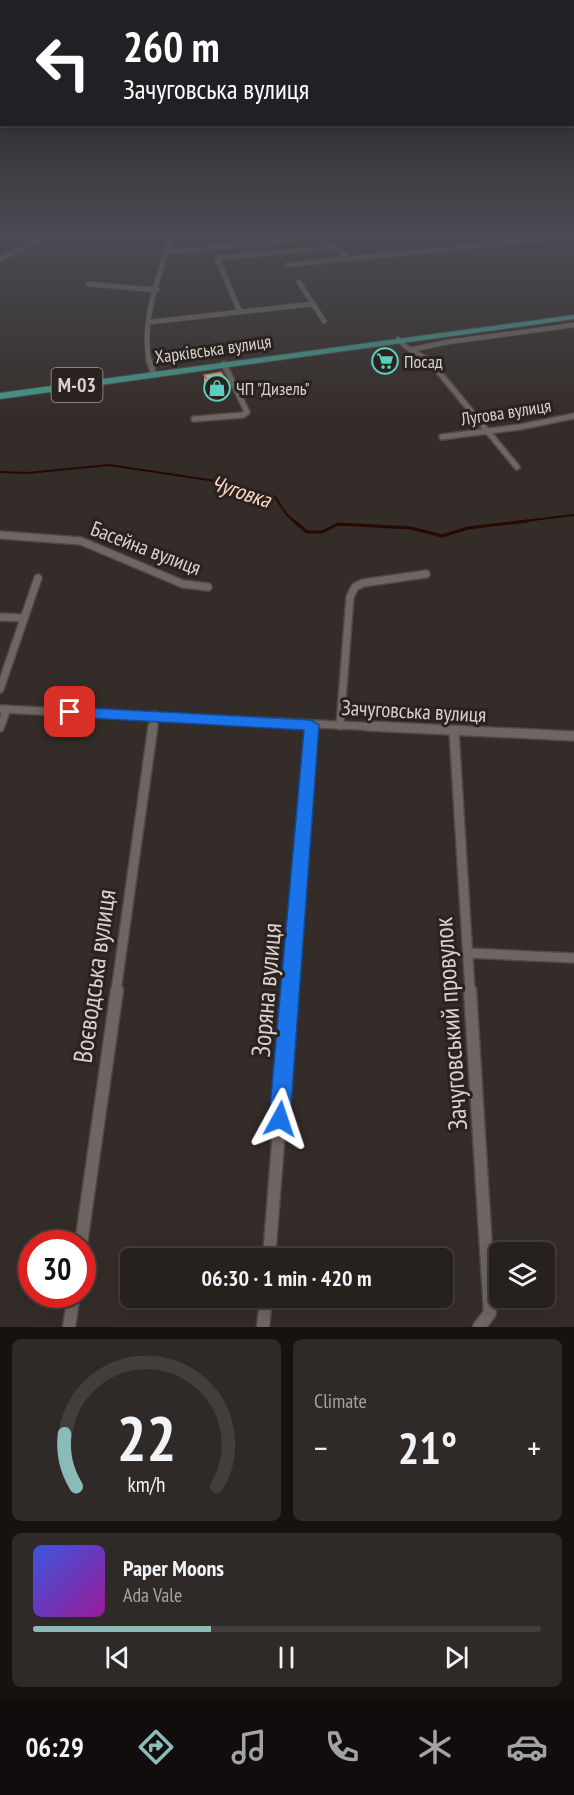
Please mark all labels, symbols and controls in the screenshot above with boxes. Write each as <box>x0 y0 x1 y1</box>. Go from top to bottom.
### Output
text: 260 m <box>123 19 220 74</box>
icon: left <box>24 24 102 102</box>
text: Зачуговська вулиця <box>123 72 309 106</box>
street label: Харківська вулиця <box>153 329 273 369</box>
supermarket icon: Посад <box>370 346 400 376</box>
place label: Посад <box>404 350 443 373</box>
road number: М-03 <box>52 368 103 402</box>
shop icon: ЧП "Дизель" <box>202 373 232 403</box>
place label: ЧП "Дизель" <box>236 377 310 400</box>
street label: Лугова вулиця <box>458 394 553 431</box>
water label: Чуговка <box>208 468 275 514</box>
street label: Басейна вулиця <box>87 515 205 581</box>
pin <box>44 686 95 737</box>
street label: Зачуговська вулиця <box>341 694 487 728</box>
icon: arrive <box>53 695 86 728</box>
street label: Воєводська вулиця <box>65 887 123 1065</box>
street label: Зачуговський провулок <box>426 916 474 1132</box>
street label: Зоряна вулиця <box>244 922 288 1058</box>
position arrow <box>248 1087 312 1151</box>
speed limit sign: 30 <box>18 1230 96 1308</box>
map controls <box>489 1242 555 1308</box>
button: layers <box>489 1242 555 1308</box>
text: 06:30 · 1 min · 420 m <box>201 1264 372 1292</box>
text: Climate <box>314 1388 367 1414</box>
text: 22 <box>117 1397 176 1478</box>
text: 21° <box>398 1418 457 1476</box>
text: − <box>314 1426 328 1469</box>
text: + <box>527 1426 541 1469</box>
text: km/h <box>127 1470 166 1498</box>
text: Paper Moons <box>123 1554 224 1582</box>
text: Ada Vale <box>123 1582 182 1608</box>
icon: previous <box>101 1641 134 1674</box>
icon: pause <box>270 1641 303 1674</box>
icon: next <box>440 1641 473 1674</box>
icon: directions <box>135 1726 177 1768</box>
icon: music <box>228 1726 270 1768</box>
icon: phone <box>321 1726 363 1768</box>
icon: climate <box>414 1726 456 1768</box>
icon: car <box>506 1726 548 1768</box>
text: 06:29 <box>25 1730 84 1764</box>

